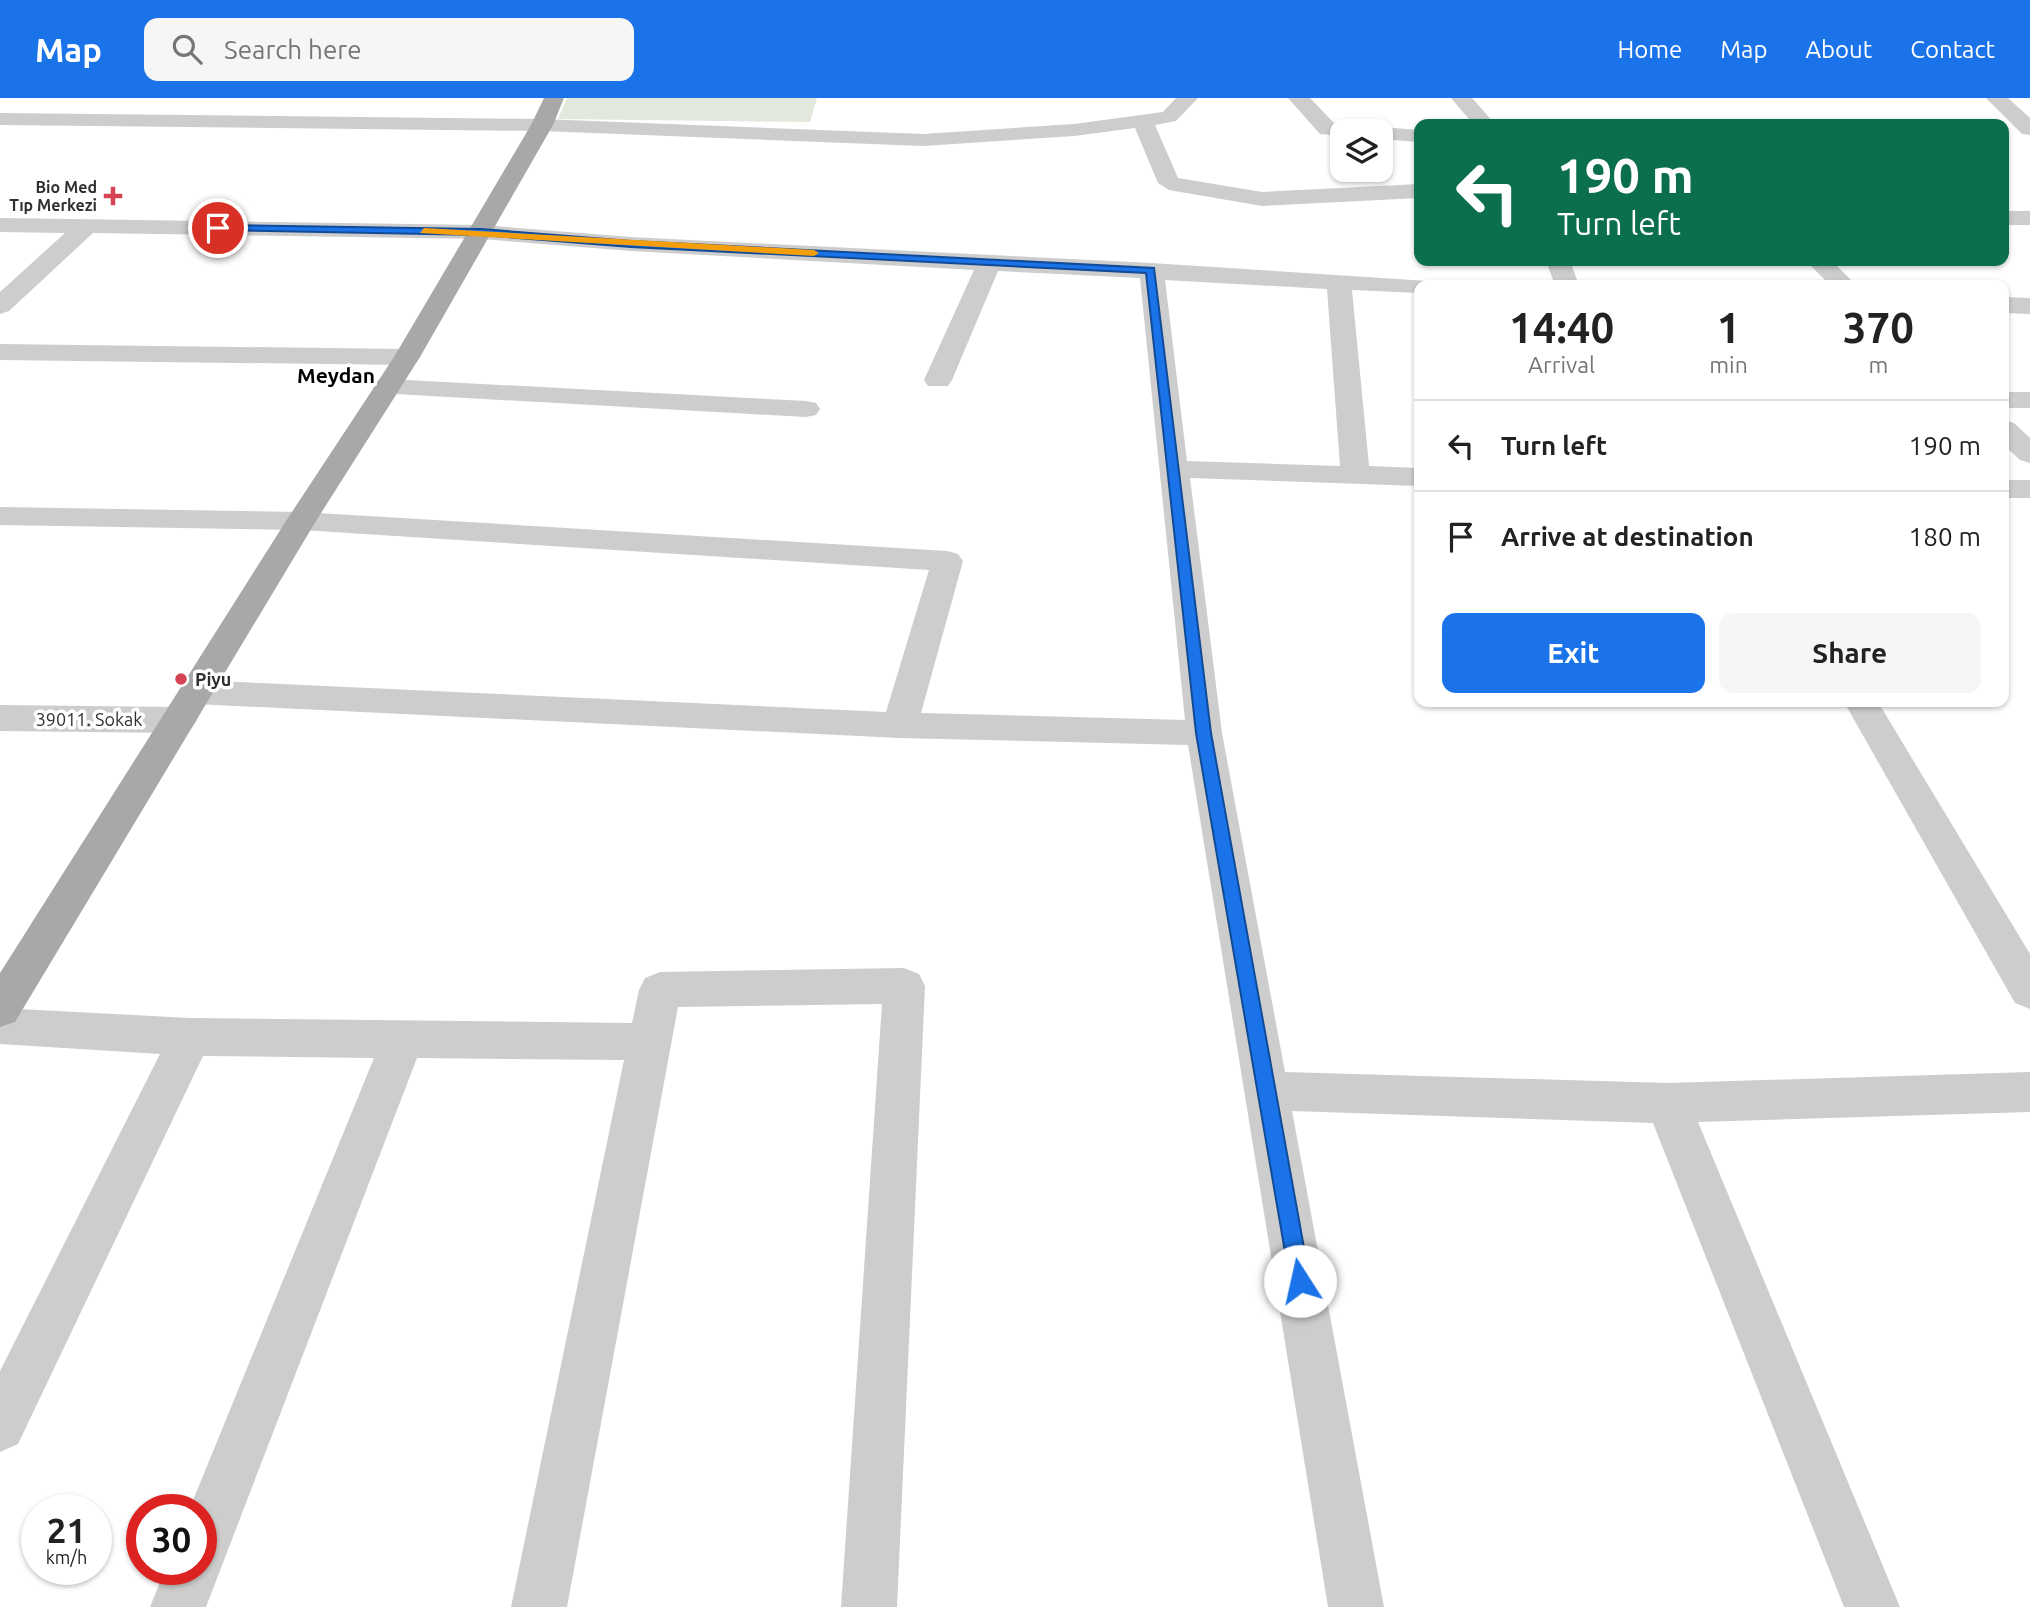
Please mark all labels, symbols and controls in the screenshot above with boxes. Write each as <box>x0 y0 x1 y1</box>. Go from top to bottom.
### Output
search box <box>144 18 634 81</box>
icon: search <box>168 30 206 68</box>
text: Map <box>35 31 102 68</box>
text: Search here <box>224 35 362 64</box>
text: Home <box>1617 36 1682 63</box>
text: Map <box>1720 36 1767 63</box>
text: About <box>1805 36 1872 63</box>
text: Contact <box>1910 36 1995 63</box>
map controls <box>1330 119 1393 182</box>
button: layers <box>1330 119 1393 182</box>
icon: left <box>1442 147 1533 238</box>
text: 190 m <box>1557 147 1694 202</box>
place label: Bio Med Tıp Merkezi <box>9 178 97 214</box>
marker: Bio Med Tıp Merkezi <box>103 186 123 206</box>
pin <box>188 198 248 258</box>
text: Turn left <box>1557 205 1681 241</box>
icon: arrive <box>199 209 237 247</box>
text: 14:40 <box>1509 304 1614 351</box>
text: 1 <box>1717 304 1740 351</box>
text: 370 <box>1843 304 1914 351</box>
text: Arrival <box>1528 352 1595 377</box>
text: min <box>1709 352 1748 377</box>
text: m <box>1868 352 1888 377</box>
district label: Meydan <box>297 363 375 387</box>
icon: left <box>1442 427 1480 465</box>
text: Turn left <box>1501 431 1607 460</box>
text: 190 m <box>1909 431 1981 460</box>
icon: arrive <box>1442 518 1480 556</box>
text: Arrive at destination <box>1501 522 1754 551</box>
text: 180 m <box>1909 522 1981 551</box>
button: Exit <box>1442 613 1705 693</box>
button: Share <box>1719 613 1981 693</box>
place label: Piyu <box>195 669 231 689</box>
marker: Piyu <box>173 671 189 687</box>
street label: 39011. Sokak <box>36 709 142 729</box>
position arrow <box>1263 1244 1337 1318</box>
speed limit sign: 30 <box>126 1494 217 1585</box>
text: 21 <box>47 1510 86 1550</box>
text: km/h <box>46 1547 87 1567</box>

